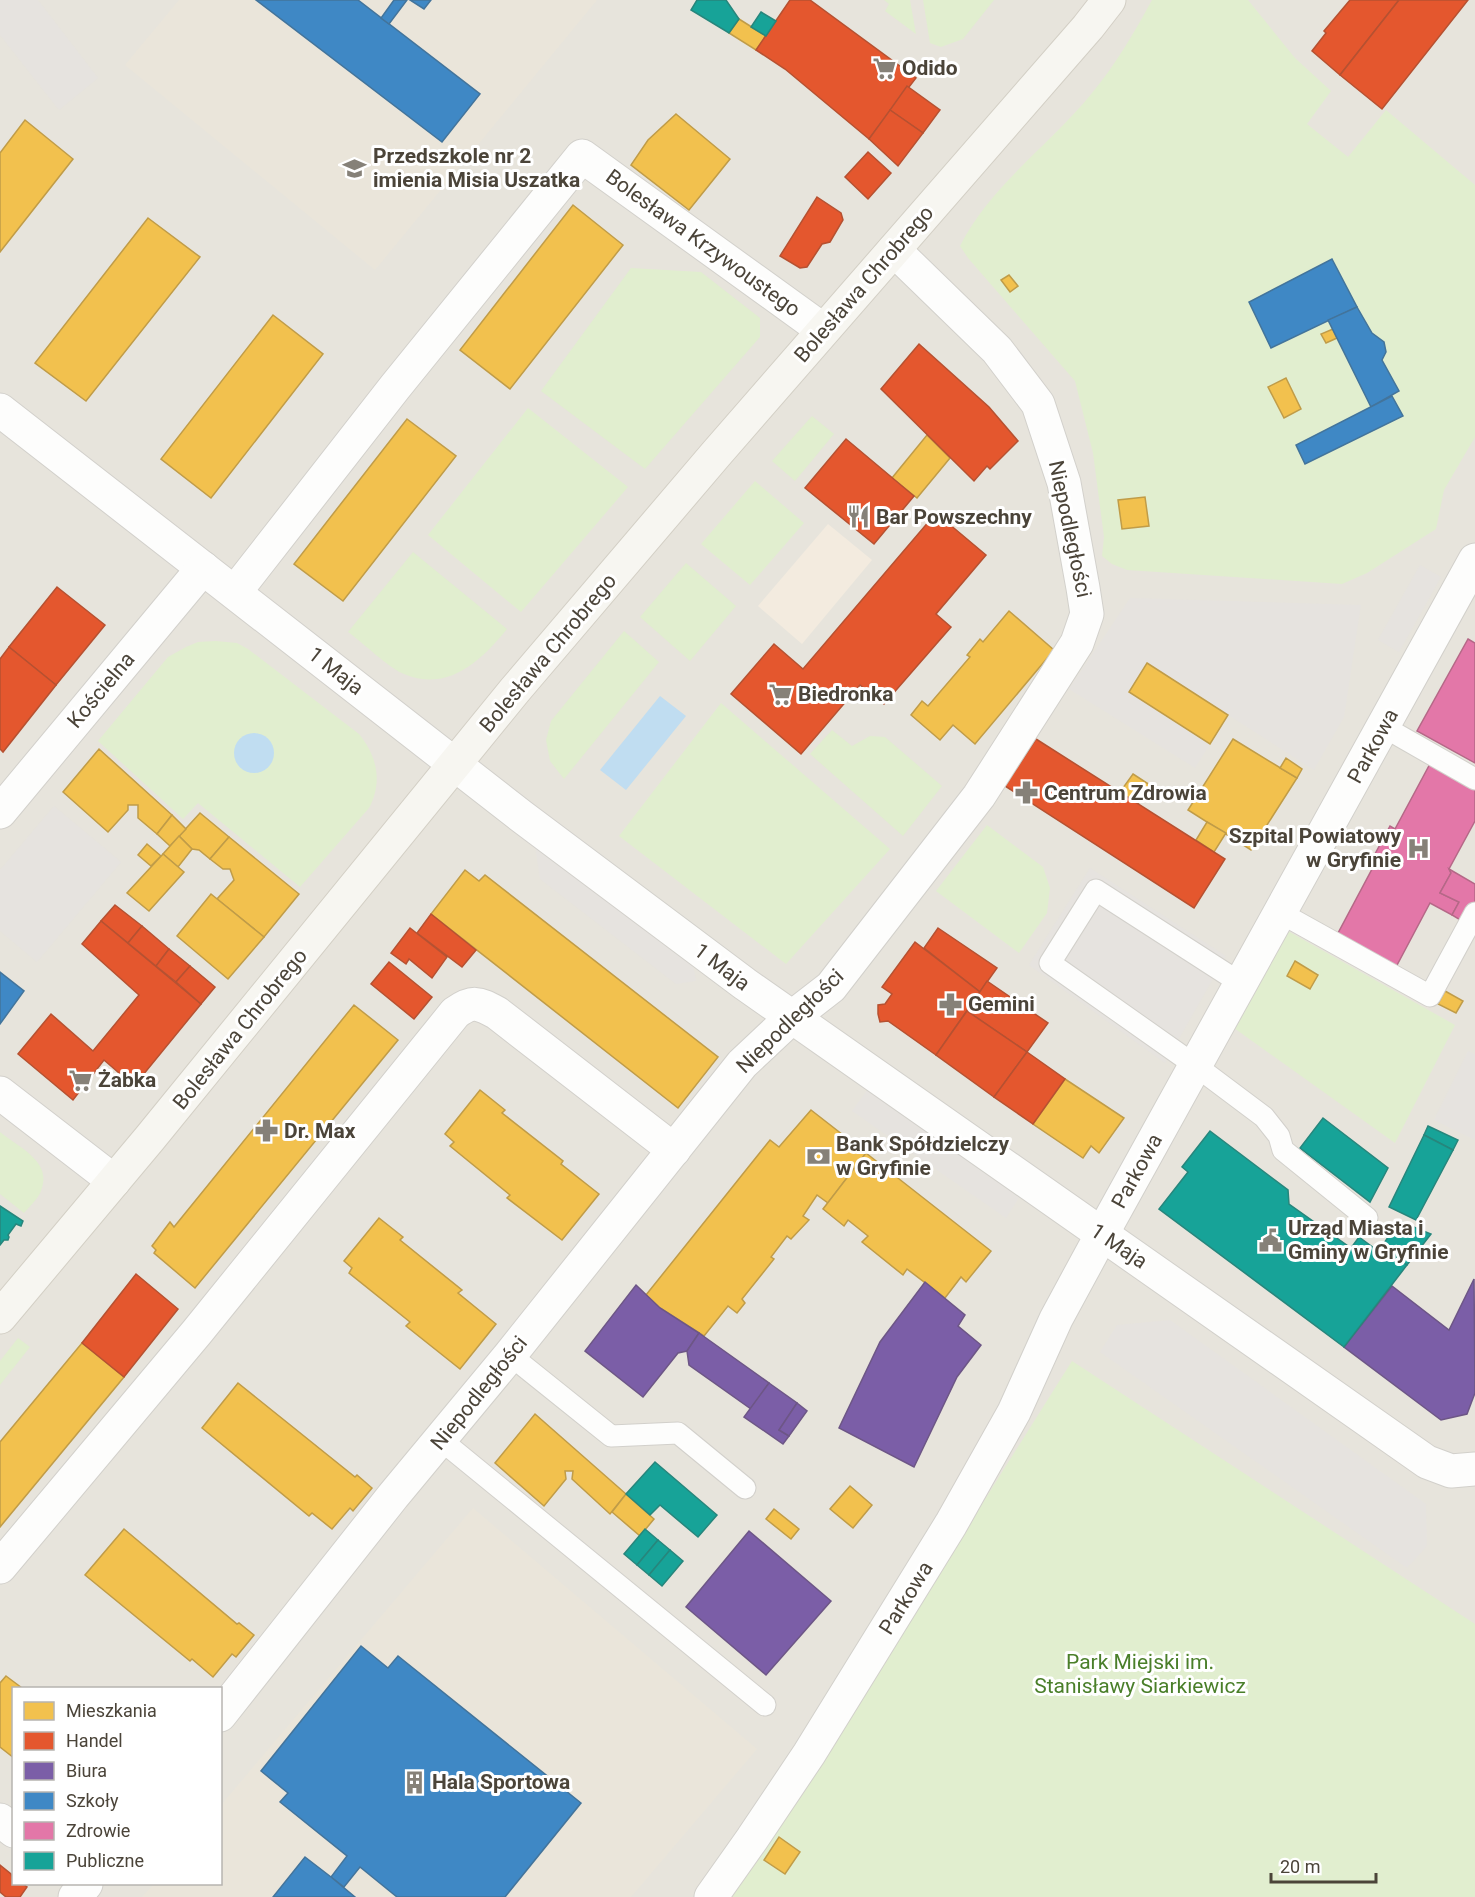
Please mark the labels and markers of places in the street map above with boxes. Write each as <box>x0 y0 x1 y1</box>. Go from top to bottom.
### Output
supermarket icon: Odido <box>871 55 897 81</box>
place label: Odido <box>902 56 958 80</box>
place label: Przedszkole nr 2 imienia Misia Uszatka <box>373 144 580 192</box>
school or university icon: Przedszkole nr 2 imienia Misia Uszatka <box>342 155 368 181</box>
restaurant icon: Bar Powszechny <box>845 504 871 530</box>
place label: Bar Powszechny <box>876 505 1032 529</box>
supermarket icon: Biedronka <box>767 681 793 707</box>
place label: Biedronka <box>798 682 894 706</box>
pharmacy icon: Centrum Zdrowia <box>1013 780 1039 806</box>
place label: Centrum Zdrowia <box>1044 781 1207 805</box>
place label: Szpital Powiatowy w Gryfinie <box>1229 824 1401 872</box>
hospital icon: Szpital Powiatowy w Gryfinie <box>1406 835 1432 861</box>
pharmacy icon: Gemini <box>937 991 963 1017</box>
place label: Gemini <box>968 992 1035 1016</box>
supermarket icon: Żabka <box>67 1067 93 1093</box>
place label: Żabka <box>98 1068 156 1092</box>
pharmacy icon: Dr. Max <box>253 1118 279 1144</box>
place label: Dr. Max <box>284 1119 356 1143</box>
place label: Bank Spółdzielczy w Gryfinie <box>836 1132 1009 1180</box>
bank icon: Bank Spółdzielczy w Gryfinie <box>805 1143 831 1169</box>
place label: Urząd Miasta i Gminy w Gryfinie <box>1288 1216 1449 1264</box>
public building icon: Urząd Miasta i Gminy w Gryfinie <box>1257 1227 1283 1253</box>
building icon: Hala Sportowa <box>401 1769 427 1795</box>
place label: Hala Sportowa <box>432 1770 570 1794</box>

